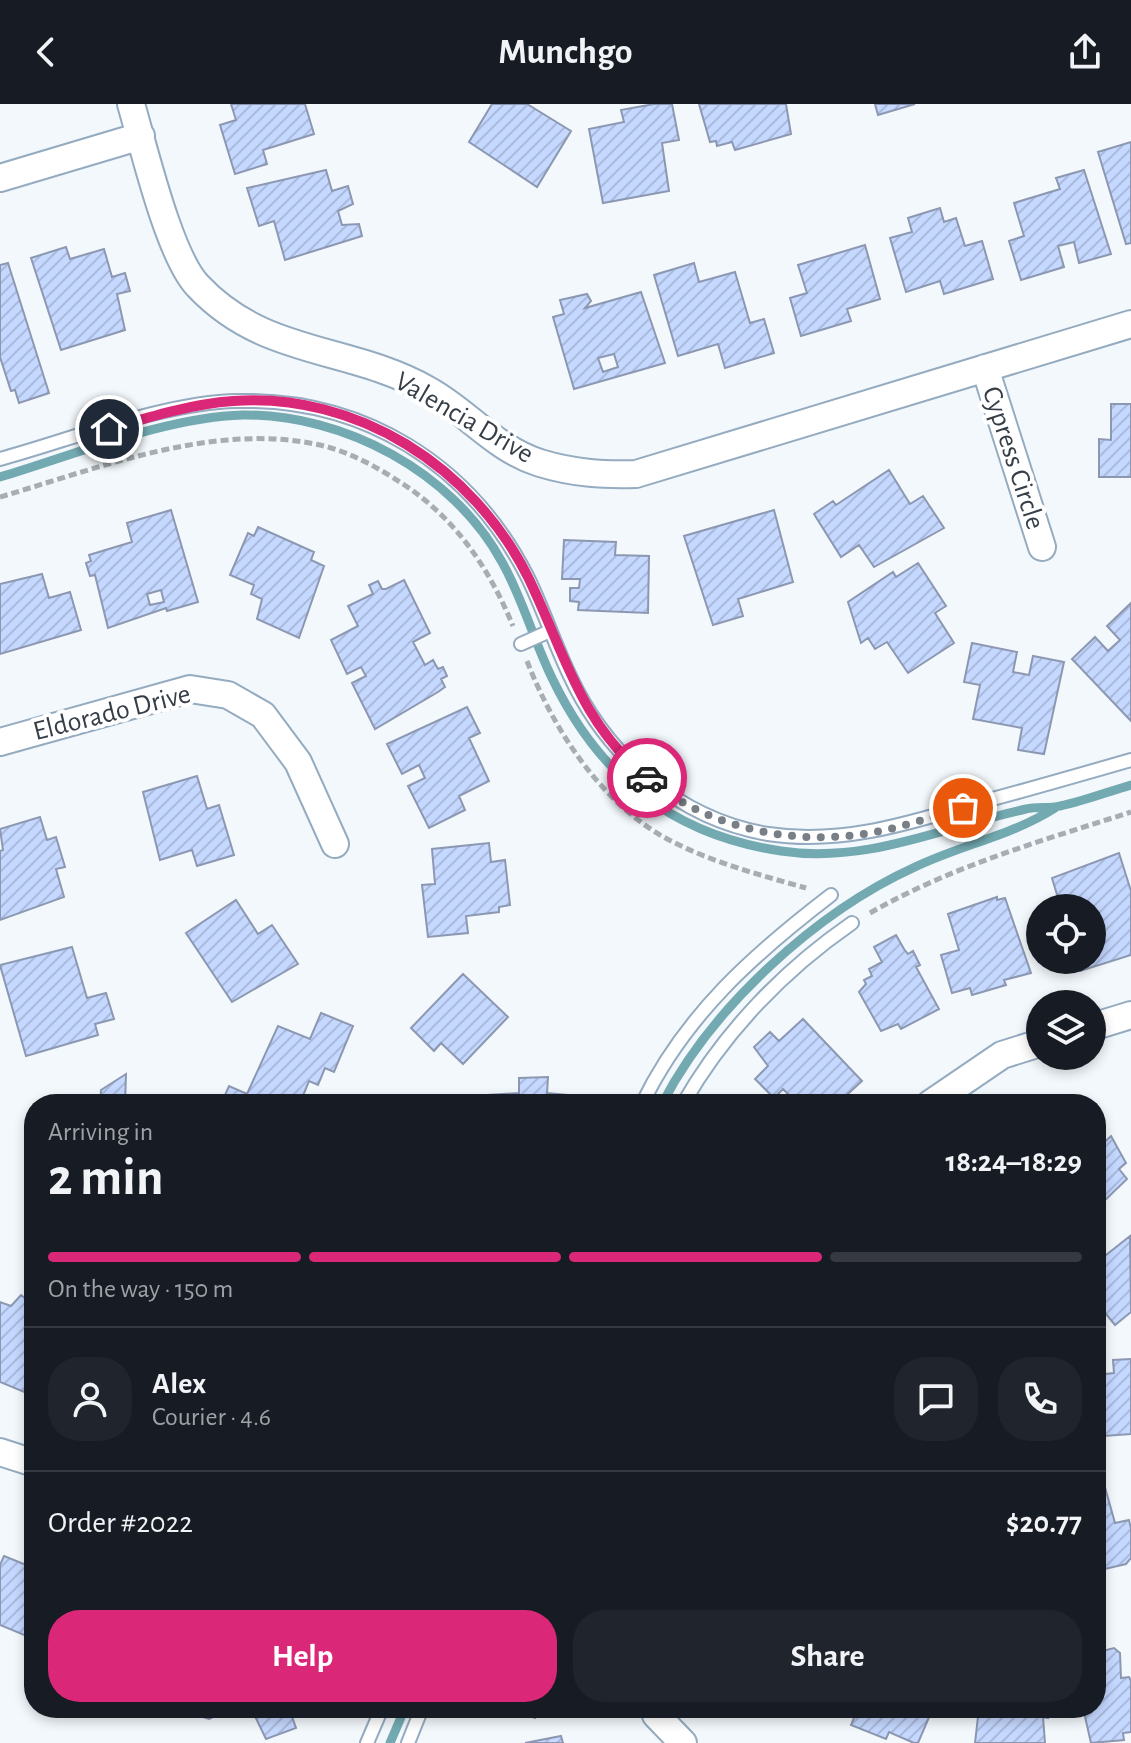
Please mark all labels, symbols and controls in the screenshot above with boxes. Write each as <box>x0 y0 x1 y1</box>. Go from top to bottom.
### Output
icon: back <box>24 30 68 74</box>
icon: share <box>1063 30 1107 74</box>
text: Munchgo <box>498 34 633 70</box>
street label: Valencia Drive <box>390 367 538 469</box>
street label: Cypress Circle <box>977 383 1049 533</box>
pin <box>75 395 143 463</box>
icon: home <box>87 407 131 451</box>
street label: Eldorado Drive <box>30 680 194 746</box>
courier <box>607 738 687 818</box>
icon: car <box>625 756 669 800</box>
pin <box>929 774 997 842</box>
icon: bag <box>941 786 985 830</box>
map controls <box>1026 894 1106 1070</box>
button: locate <box>1026 894 1106 974</box>
button: layers <box>1026 990 1106 1070</box>
text: Arriving in <box>48 1119 153 1145</box>
text: 18:24–18:29 <box>945 1147 1082 1177</box>
text: 2 min <box>48 1152 163 1204</box>
text: On the way · 150 m <box>48 1276 233 1302</box>
button: person <box>48 1357 132 1441</box>
button: chat <box>894 1357 978 1441</box>
button: phone <box>998 1357 1082 1441</box>
text: Alex <box>152 1369 206 1399</box>
text: Courier · 4.6 <box>152 1404 271 1430</box>
text: Order #2022 <box>48 1508 193 1538</box>
text: $20.77 <box>1006 1508 1082 1538</box>
button: Help <box>48 1610 557 1702</box>
button: Share <box>573 1610 1082 1702</box>

